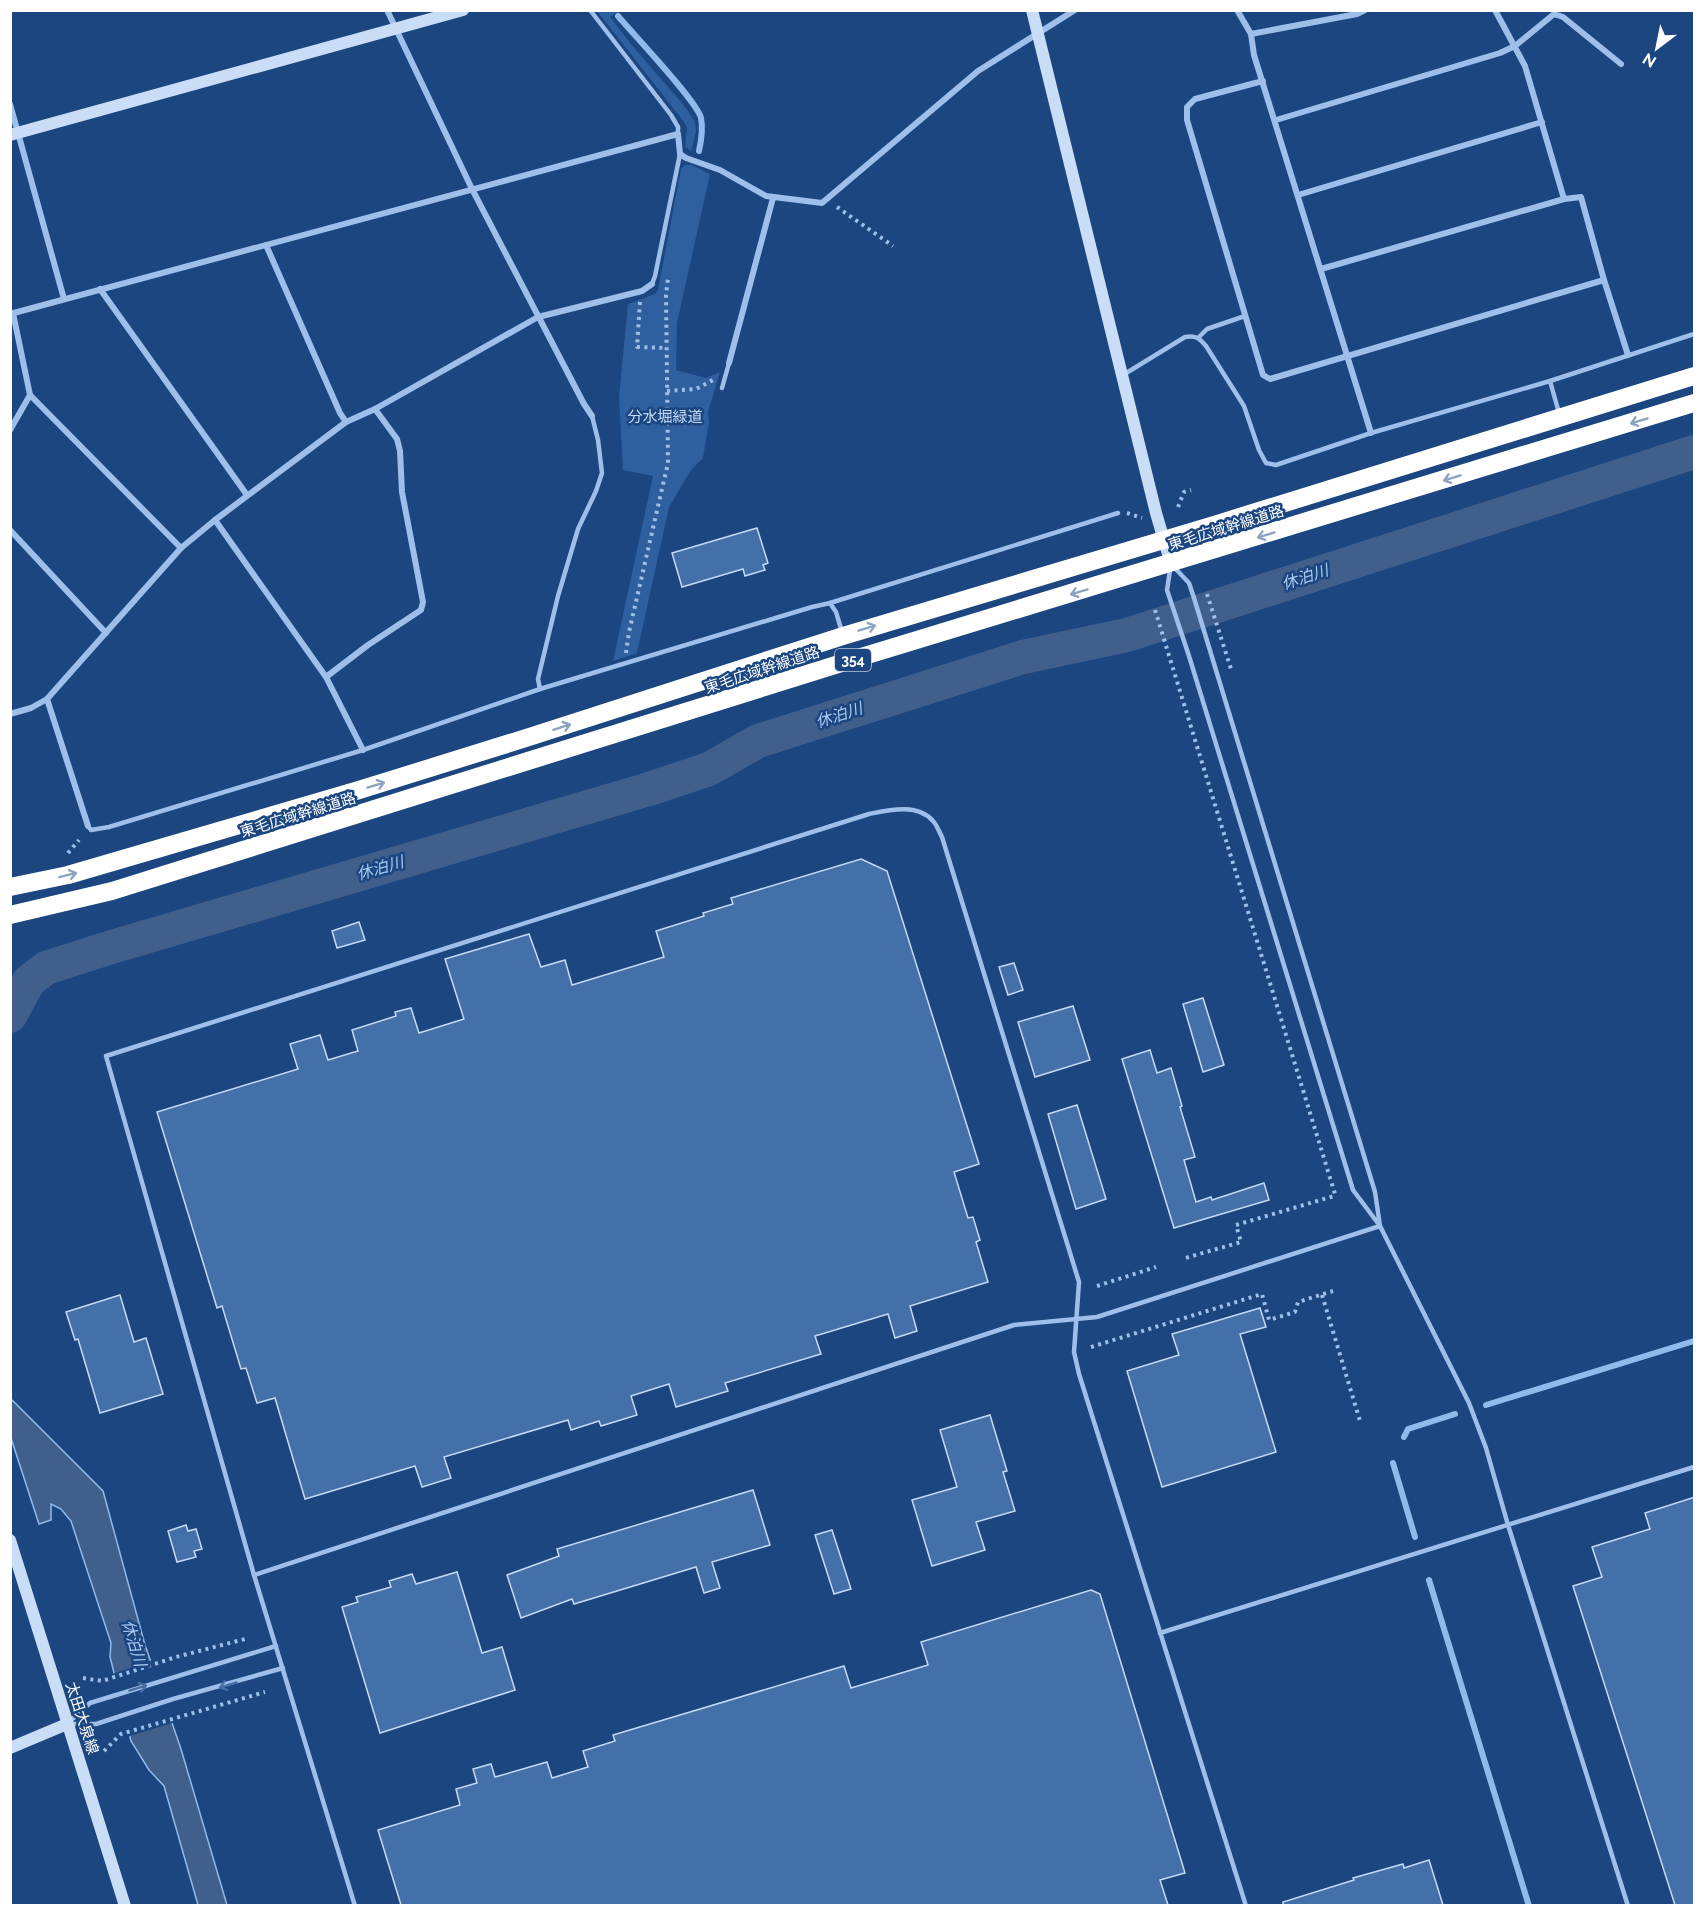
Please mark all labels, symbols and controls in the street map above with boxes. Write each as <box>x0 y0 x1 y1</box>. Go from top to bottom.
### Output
north arrow <box>1627 18 1687 78</box>
text: N <box>1639 49 1660 72</box>
park label: 分水堀緑道 <box>627 408 703 426</box>
one-way arrow <box>1630 416 1649 427</box>
one-way arrow <box>1443 473 1462 484</box>
street label: 東毛広域幹線道路 <box>1166 502 1286 554</box>
one-way arrow <box>1257 530 1276 541</box>
water label: 休泊川 <box>1279 560 1333 593</box>
one-way arrow <box>1070 587 1089 598</box>
one-way arrow <box>857 622 876 633</box>
street label: 東毛広域幹線道路 <box>702 643 822 697</box>
road number: 354 <box>835 649 871 671</box>
water label: 休泊川 <box>813 698 867 731</box>
one-way arrow <box>552 721 571 732</box>
one-way arrow <box>366 779 385 790</box>
street label: 東毛広域幹線道路 <box>238 789 358 841</box>
water label: 休泊川 <box>354 852 408 884</box>
one-way arrow <box>58 868 77 880</box>
water label: 休泊川 <box>118 1617 151 1671</box>
street label: 太田大泉線 <box>62 1680 102 1756</box>
one-way arrow <box>219 1680 238 1691</box>
one-way arrow <box>128 1682 147 1693</box>

